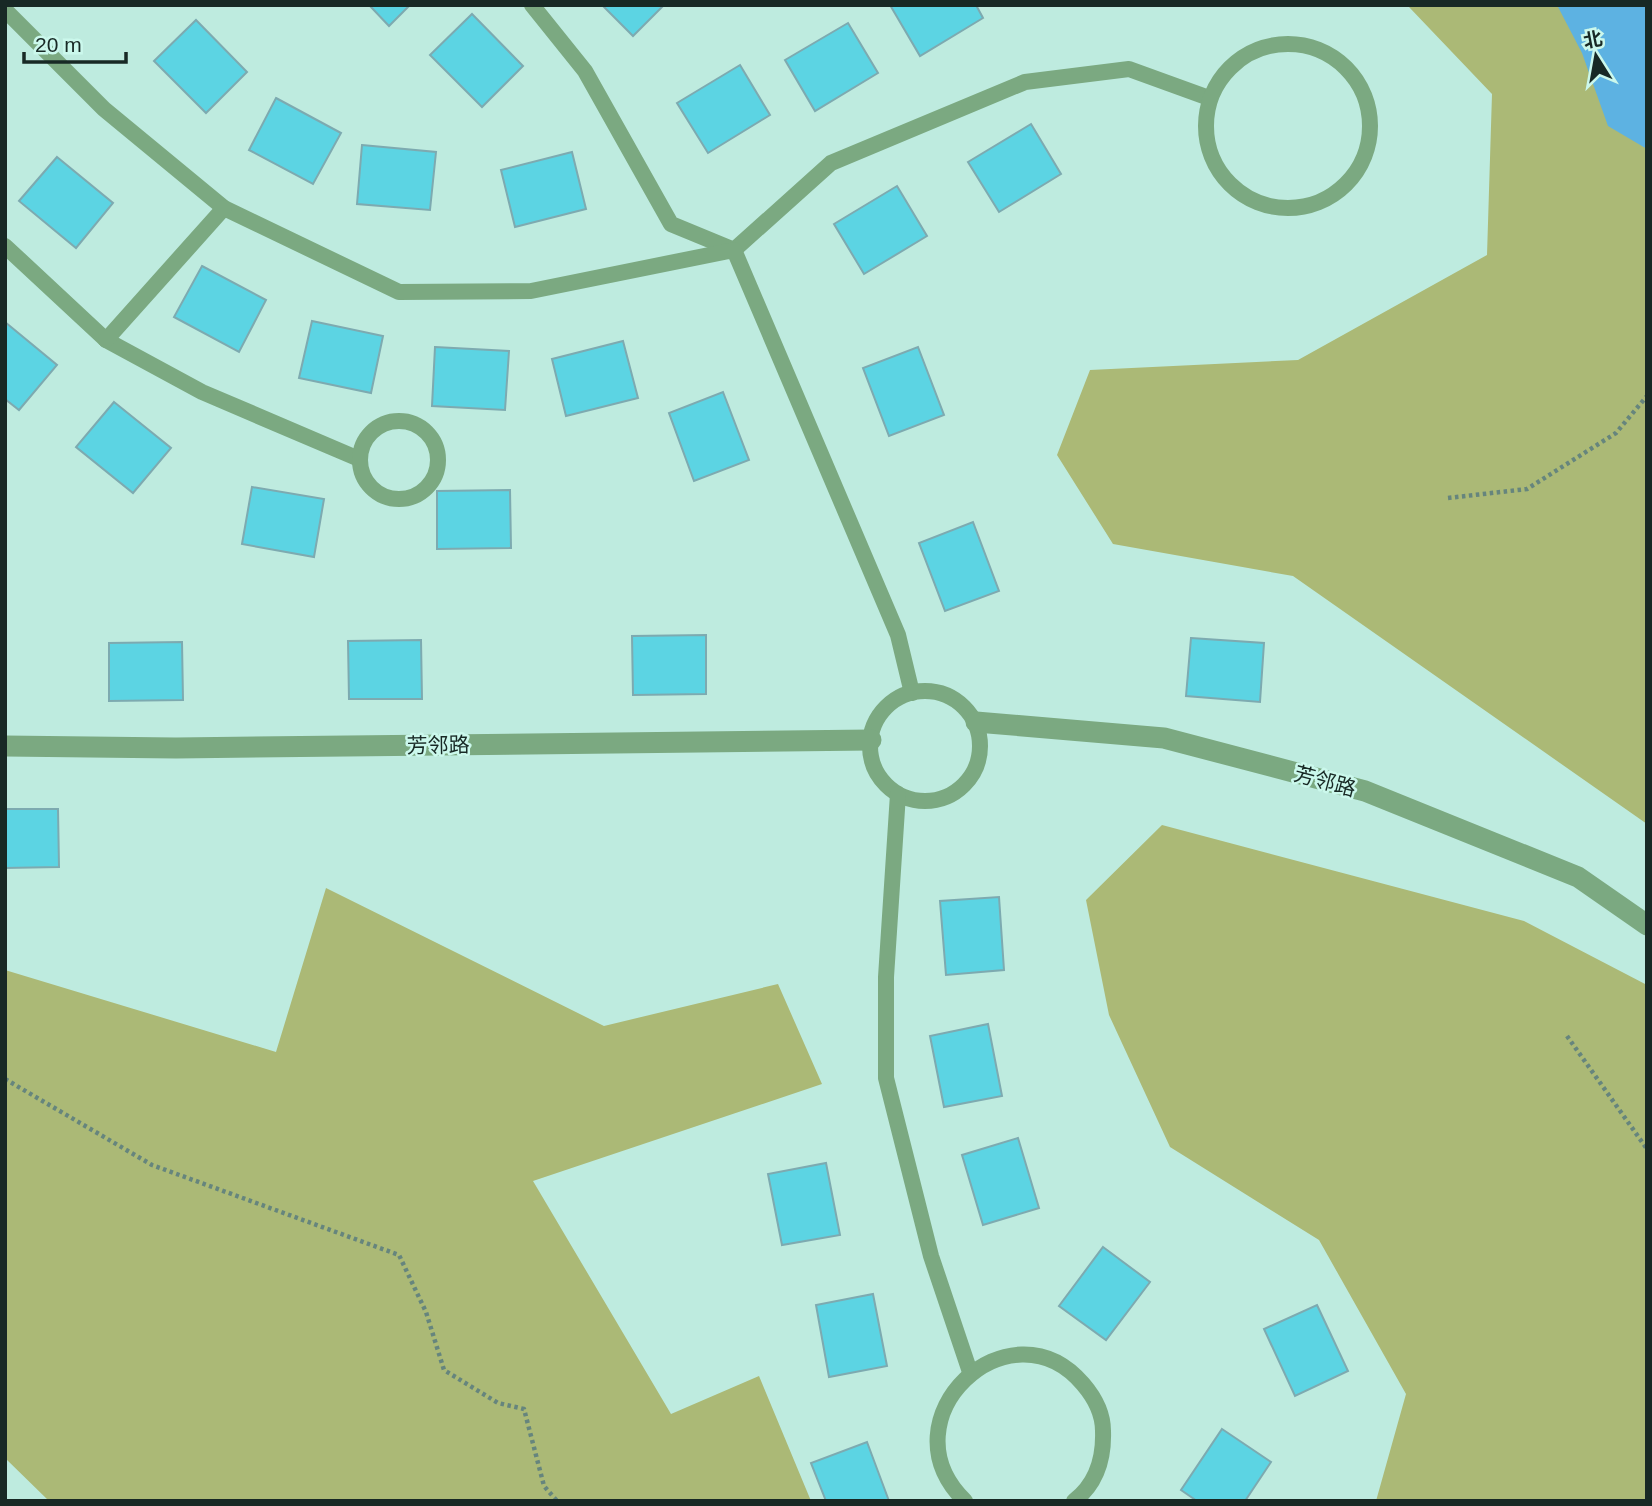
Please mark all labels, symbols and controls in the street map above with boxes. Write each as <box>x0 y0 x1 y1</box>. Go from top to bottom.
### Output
scale bar <box>24 21 126 65</box>
north arrow <box>1561 21 1631 91</box>
text: 北 <box>1582 28 1604 52</box>
text: 20 m <box>35 33 82 56</box>
street label: 芳邻路 <box>406 733 470 757</box>
street label: 芳邻路 <box>1292 762 1358 800</box>

